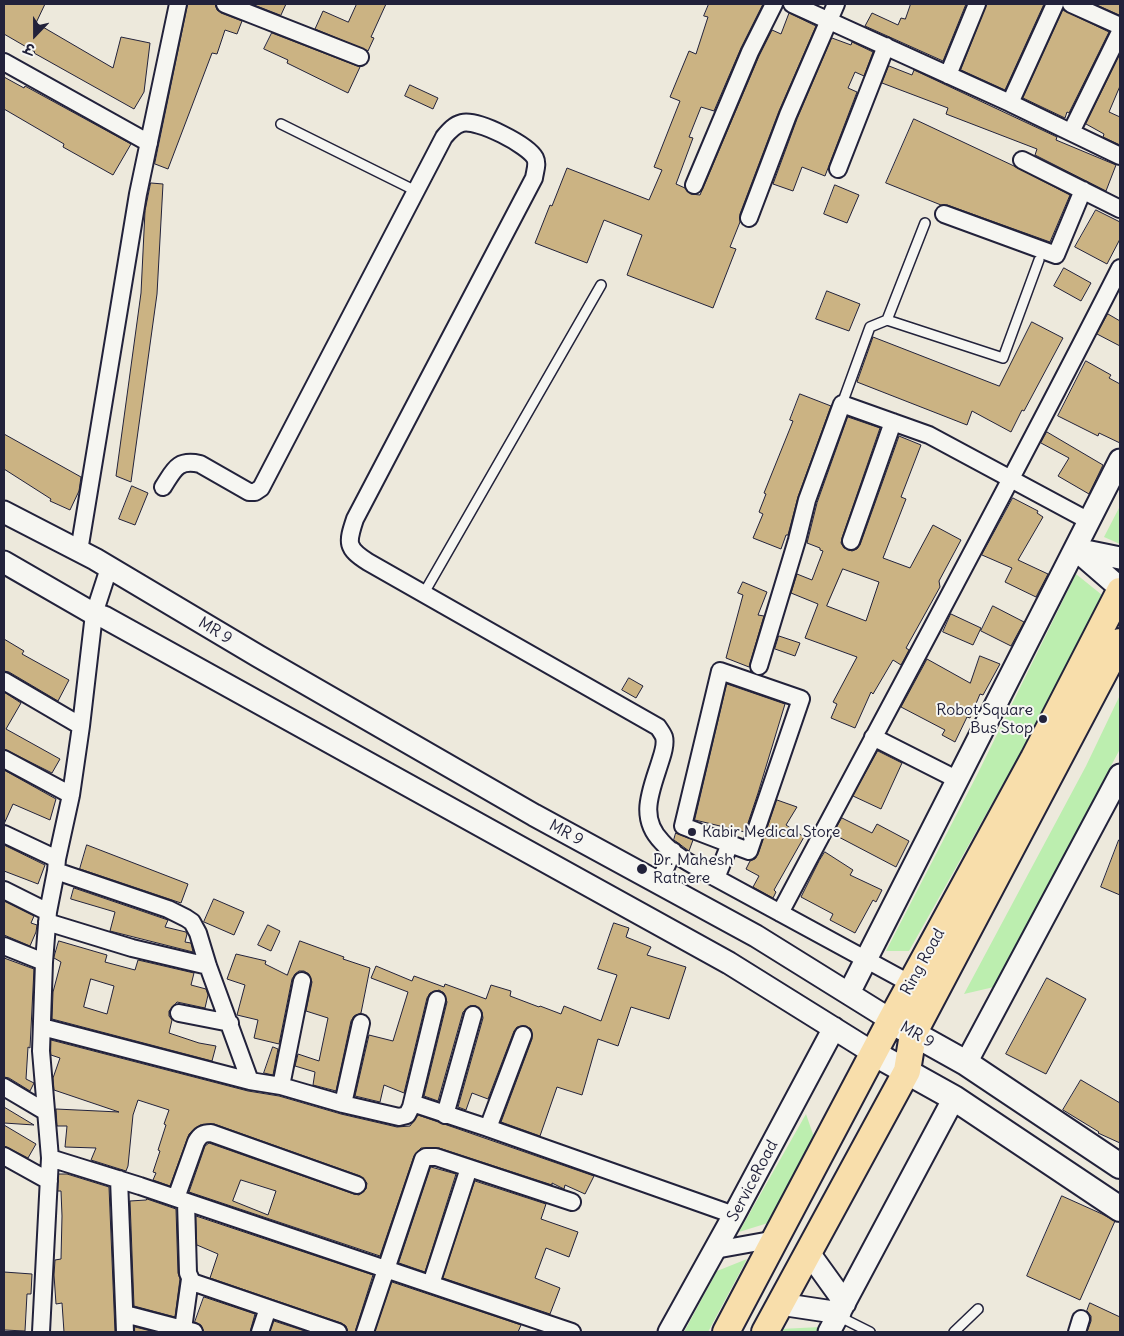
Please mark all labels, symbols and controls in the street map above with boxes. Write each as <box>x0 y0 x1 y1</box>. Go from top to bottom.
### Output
north arrow <box>10 10 60 60</box>
text: उ <box>22 39 37 59</box>
street label: MR 9 <box>195 613 235 649</box>
place label: Robot Square Bus Stop <box>936 700 1033 738</box>
marker: Robot Square Bus Stop <box>1037 713 1049 725</box>
street label: MR 9 <box>546 816 586 850</box>
place label: Kabir Medical Store <box>702 822 840 842</box>
marker: Kabir Medical Store <box>686 826 698 838</box>
place label: Dr. Mahesh Ratnere <box>653 850 733 888</box>
marker: Dr. Mahesh Ratnere <box>635 862 649 876</box>
street label: Ring Road <box>897 925 949 999</box>
street label: MR 9 <box>897 1018 937 1052</box>
street label: ServiceRoad <box>724 1137 782 1225</box>

